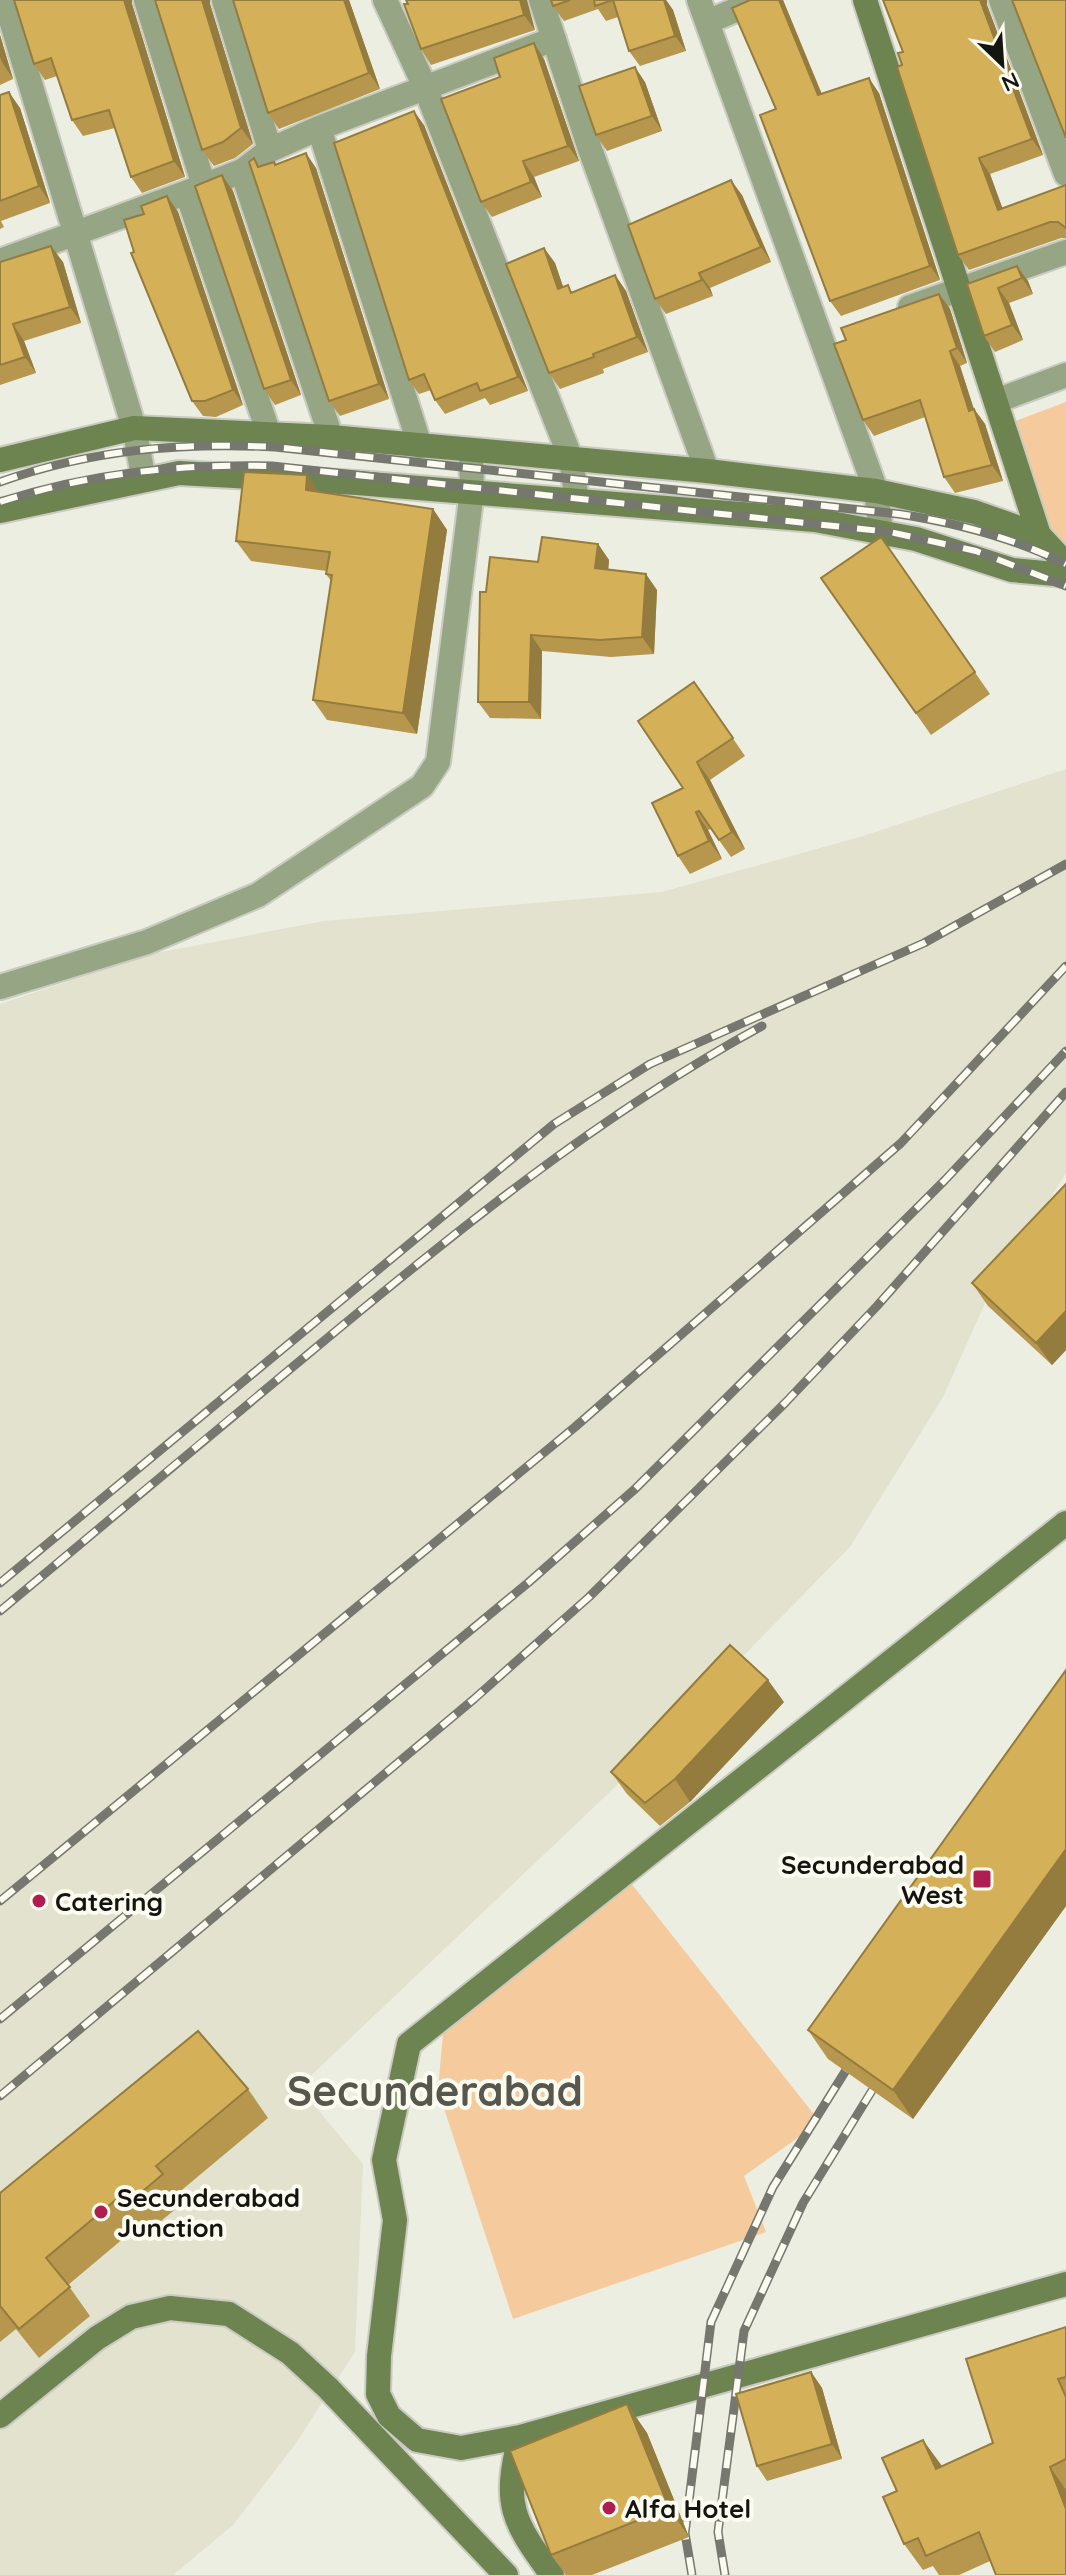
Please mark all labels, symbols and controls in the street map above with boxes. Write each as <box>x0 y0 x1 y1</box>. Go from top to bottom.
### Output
north arrow <box>962 24 1042 104</box>
text: N <box>997 66 1024 98</box>
place label: Secunderabad West <box>781 1848 964 1911</box>
marker: Secunderabad West <box>971 1868 993 1890</box>
place label: Catering <box>55 1885 163 1918</box>
marker: Catering <box>30 1892 48 1910</box>
district label: Secunderabad <box>287 2064 583 2117</box>
place label: Secunderabad Junction <box>117 2181 300 2244</box>
marker: Secunderabad Junction <box>92 2203 110 2221</box>
place label: Alfa Hotel <box>625 2492 751 2525</box>
marker: Alfa Hotel <box>600 2499 618 2517</box>

